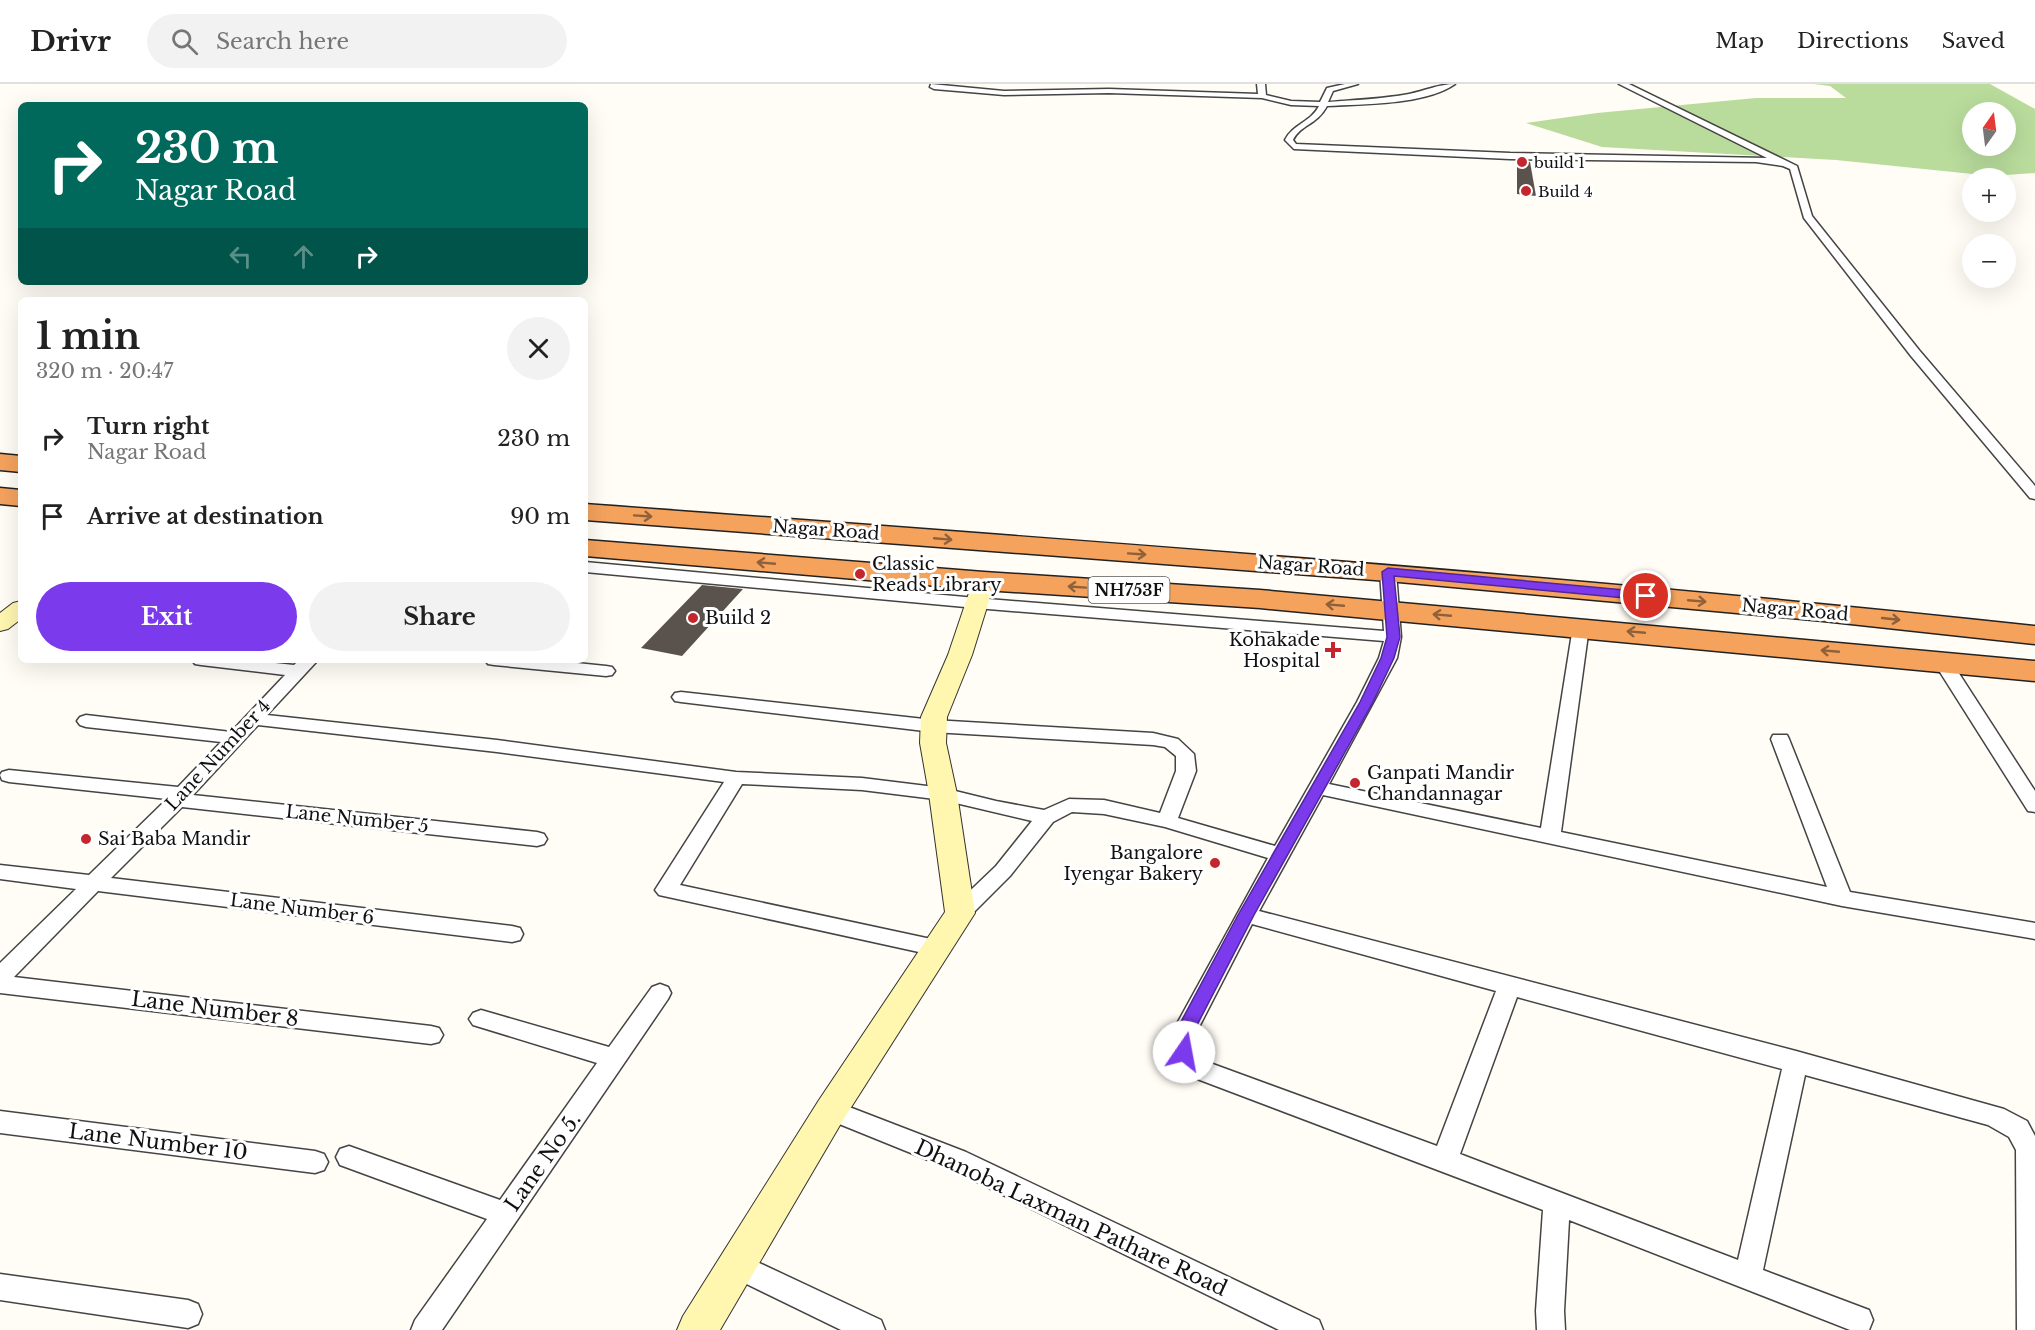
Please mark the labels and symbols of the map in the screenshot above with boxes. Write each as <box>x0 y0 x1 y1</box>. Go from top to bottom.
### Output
north arrow <box>1962 102 2016 156</box>
place label: build 1 <box>1533 153 1585 172</box>
marker: build 1 <box>1515 155 1529 169</box>
place label: Build 4 <box>1538 182 1593 201</box>
marker: Build 4 <box>1519 184 1533 198</box>
one-way arrow <box>633 511 653 522</box>
street label: Nagar Road <box>772 515 880 545</box>
one-way arrow <box>933 534 952 545</box>
one-way arrow <box>1127 549 1147 560</box>
street label: Nagar Road <box>1257 551 1365 581</box>
place label: Classic Reads Library <box>872 553 1002 596</box>
one-way arrow <box>756 557 776 568</box>
marker: Classic Reads Library <box>853 567 867 581</box>
pin <box>1620 570 1671 621</box>
road number: NH753F <box>1088 577 1170 603</box>
one-way arrow <box>1068 581 1088 592</box>
street label: Nagar Road <box>1741 594 1849 626</box>
one-way arrow <box>1687 595 1707 606</box>
one-way arrow <box>1325 599 1345 610</box>
place label: Build 2 <box>705 607 771 629</box>
one-way arrow <box>1433 609 1453 620</box>
marker: Build 2 <box>686 611 700 625</box>
one-way arrow <box>1881 614 1901 625</box>
one-way arrow <box>1627 626 1647 637</box>
place label: Kohakade Hospital <box>1229 629 1320 672</box>
marker: Kohakade Hospital <box>1324 641 1342 659</box>
one-way arrow <box>1821 645 1841 656</box>
street label: Lane Number 4 <box>161 695 275 815</box>
place label: Ganpati Mandir Chandannagar <box>1367 762 1515 805</box>
marker: Ganpati Mandir Chandannagar <box>1348 776 1362 790</box>
street label: Lane Number 5 <box>284 801 430 837</box>
place label: Sai Baba Mandir <box>98 828 251 850</box>
marker: Sai Baba Mandir <box>79 832 93 846</box>
place label: Bangalore Iyengar Bakery <box>1064 842 1203 885</box>
marker: Bangalore Iyengar Bakery <box>1208 856 1222 870</box>
street label: Lane Number 6 <box>229 889 375 929</box>
street label: Lane Number 8 <box>130 986 300 1032</box>
position arrow <box>1152 1020 1216 1084</box>
street label: Lane No 5. <box>499 1108 587 1216</box>
street label: Lane Number 10 <box>67 1118 249 1166</box>
street label: Dhanoba Laxman Pathare Road <box>911 1134 1231 1302</box>

